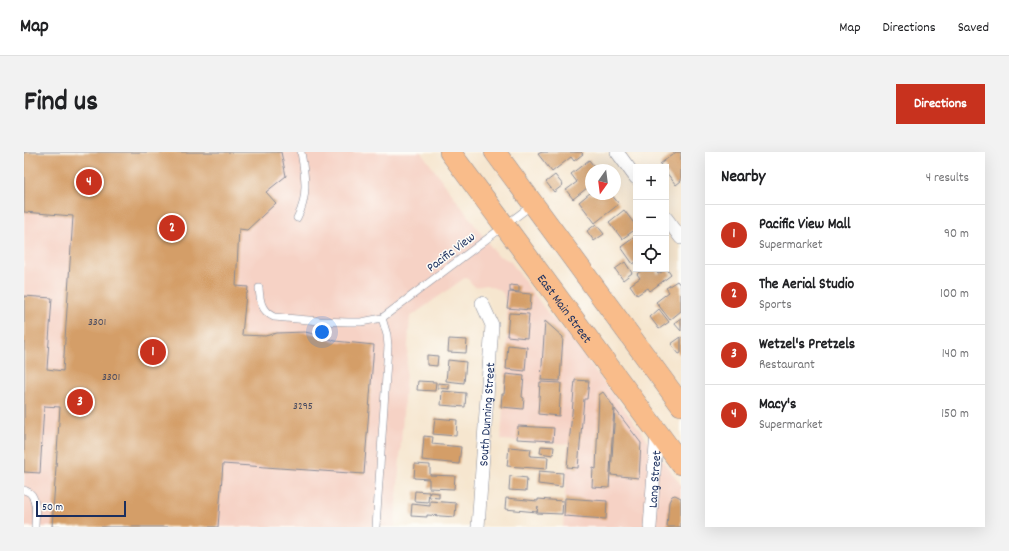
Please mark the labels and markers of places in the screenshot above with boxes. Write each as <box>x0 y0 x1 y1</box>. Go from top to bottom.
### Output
pin: 4 <box>76 167 102 197</box>
pin: 2 <box>159 213 185 243</box>
pin: 1 <box>140 337 166 367</box>
pin: 3 <box>67 387 93 417</box>

